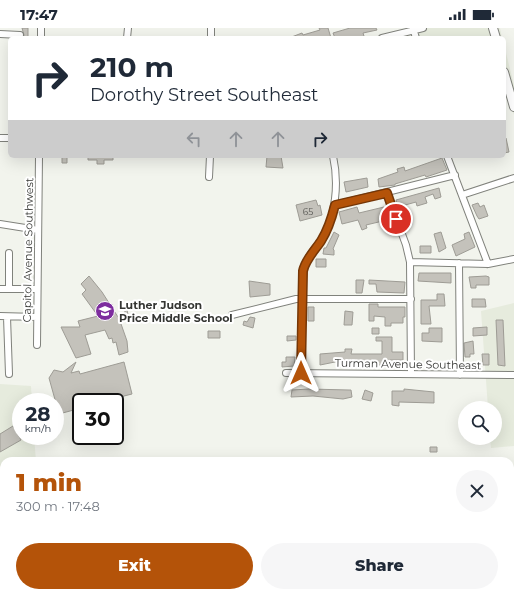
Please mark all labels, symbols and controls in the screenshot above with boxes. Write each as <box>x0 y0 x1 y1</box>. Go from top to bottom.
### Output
text: 17:47 <box>20 5 58 24</box>
text: 210 m <box>90 50 174 84</box>
icon: right <box>24 52 76 104</box>
text: Dorothy Street Southeast <box>90 84 318 106</box>
icon: left <box>183 128 205 150</box>
icon: ahead <box>225 128 247 150</box>
icon: ahead <box>267 128 289 150</box>
icon: right <box>309 128 331 150</box>
street label: Capitol Avenue Southwest <box>20 177 36 322</box>
pin <box>379 202 413 236</box>
house number: 65 <box>303 206 313 217</box>
icon: arrive <box>385 208 407 230</box>
place label: Luther Judson Price Middle School <box>119 298 233 325</box>
school or university icon: Luther Judson Price Middle School <box>94 300 116 322</box>
position arrow <box>280 352 322 394</box>
street label: Turman Avenue Southeast <box>335 356 482 372</box>
speed limit sign: 30 <box>72 393 124 445</box>
map controls <box>458 401 502 445</box>
button: search <box>458 401 502 445</box>
text: 28 <box>26 402 51 426</box>
text: km/h <box>25 422 51 435</box>
text: 1 min <box>16 468 82 497</box>
button: close <box>456 470 498 512</box>
text: 300 m · 17:48 <box>16 498 100 514</box>
button: Exit <box>16 543 253 589</box>
button: Share <box>261 543 498 589</box>

